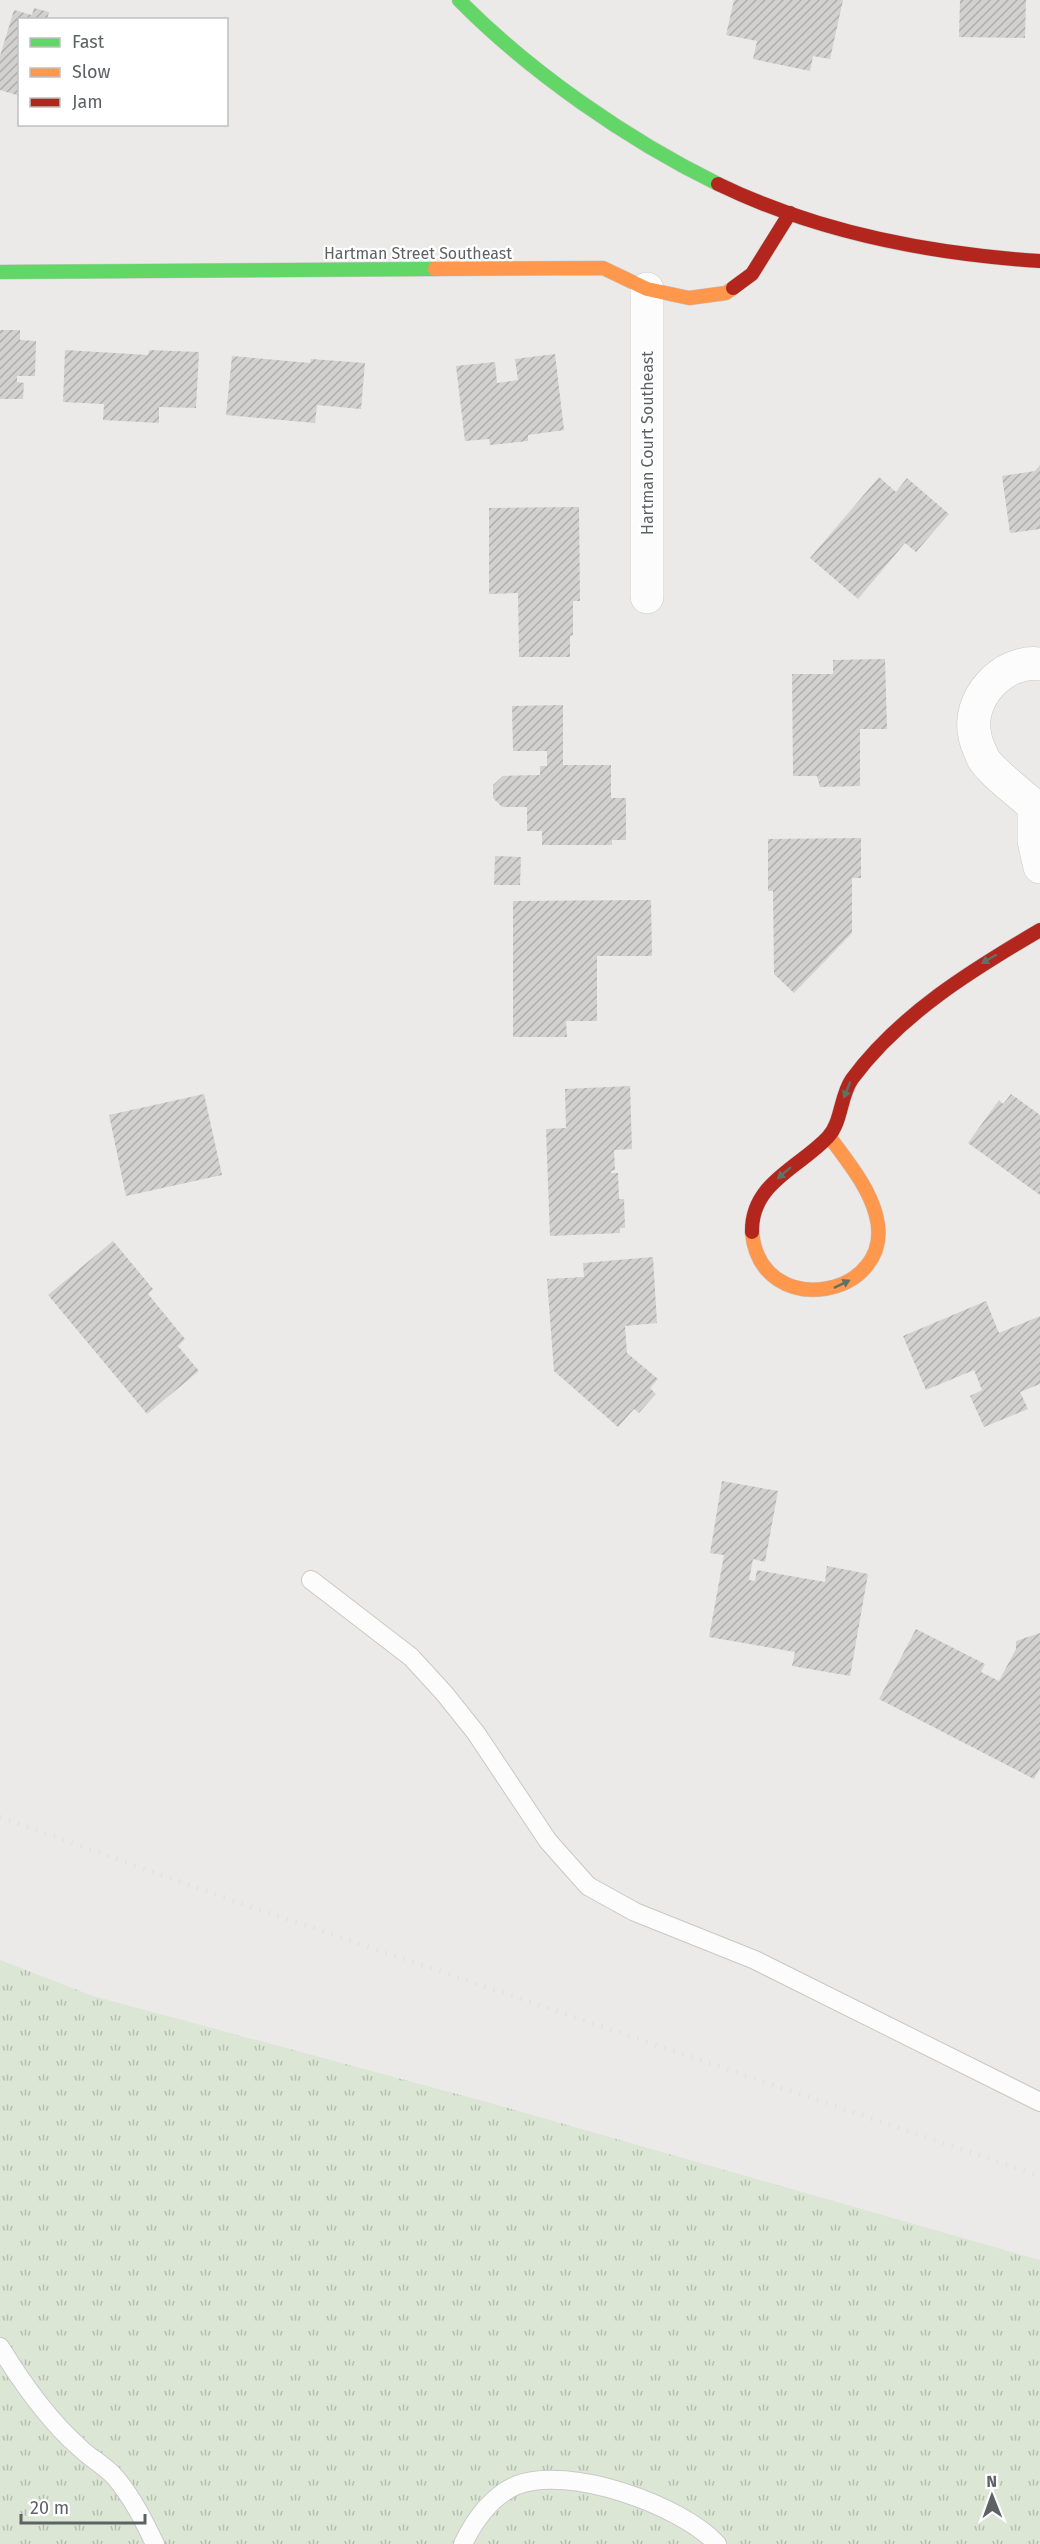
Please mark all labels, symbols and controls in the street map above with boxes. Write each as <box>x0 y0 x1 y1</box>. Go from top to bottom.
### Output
legend <box>18 18 228 126</box>
text: Fast <box>72 31 105 53</box>
text: Slow <box>72 61 111 83</box>
text: Jam <box>72 91 103 113</box>
street label: Hartman Street Southeast <box>324 244 512 263</box>
street label: Hartman Court Southeast <box>638 351 657 535</box>
one-way arrow <box>980 954 997 964</box>
one-way arrow <box>842 1081 852 1099</box>
one-way arrow <box>776 1166 792 1179</box>
one-way arrow <box>833 1280 851 1290</box>
north arrow <box>962 2466 1022 2526</box>
text: N <box>986 2472 997 2491</box>
scale bar <box>21 2487 146 2525</box>
text: 20 m <box>30 2497 69 2519</box>

